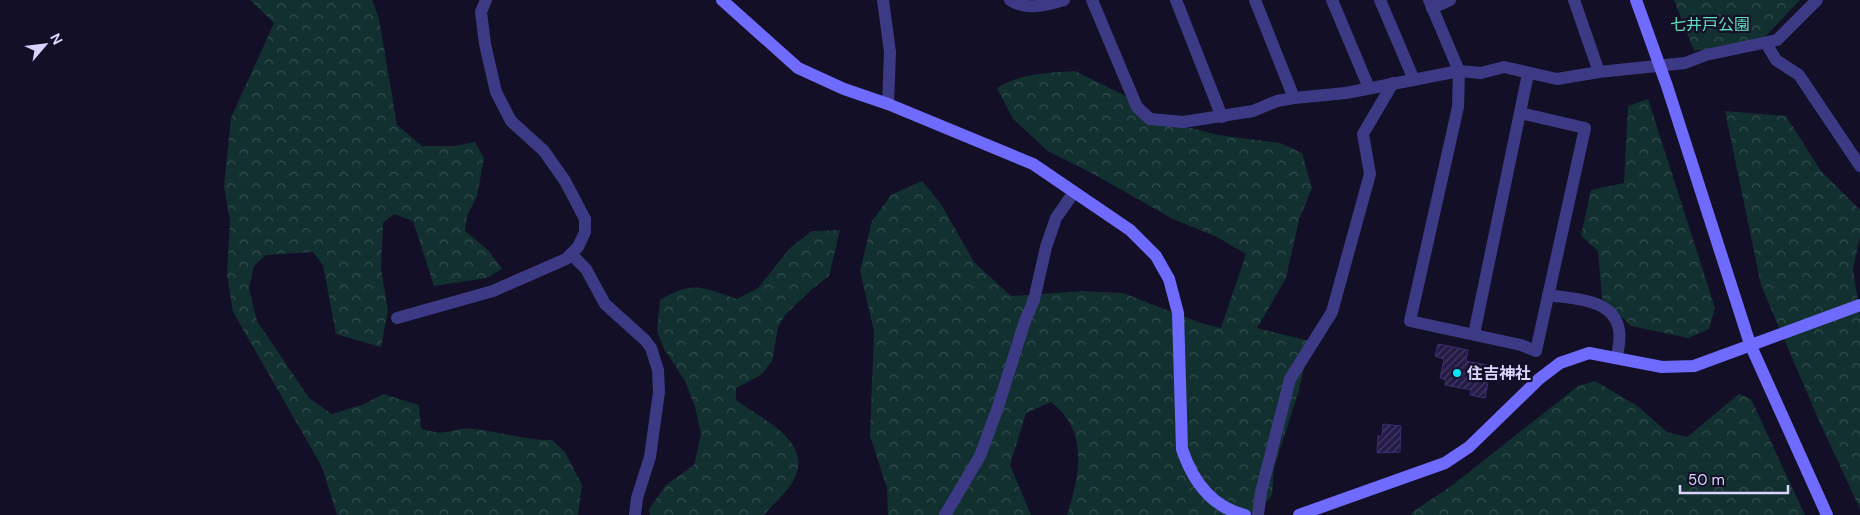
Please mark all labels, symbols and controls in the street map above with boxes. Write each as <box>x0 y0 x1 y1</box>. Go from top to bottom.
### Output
park label: 七井戸公園 <box>1670 14 1750 35</box>
north arrow <box>20 20 70 70</box>
text: N <box>46 30 67 48</box>
place label: 住吉神社 <box>1466 363 1531 384</box>
marker: 住吉神社 <box>1451 367 1463 379</box>
scale bar <box>1680 462 1788 494</box>
text: 50 m <box>1688 470 1725 490</box>

